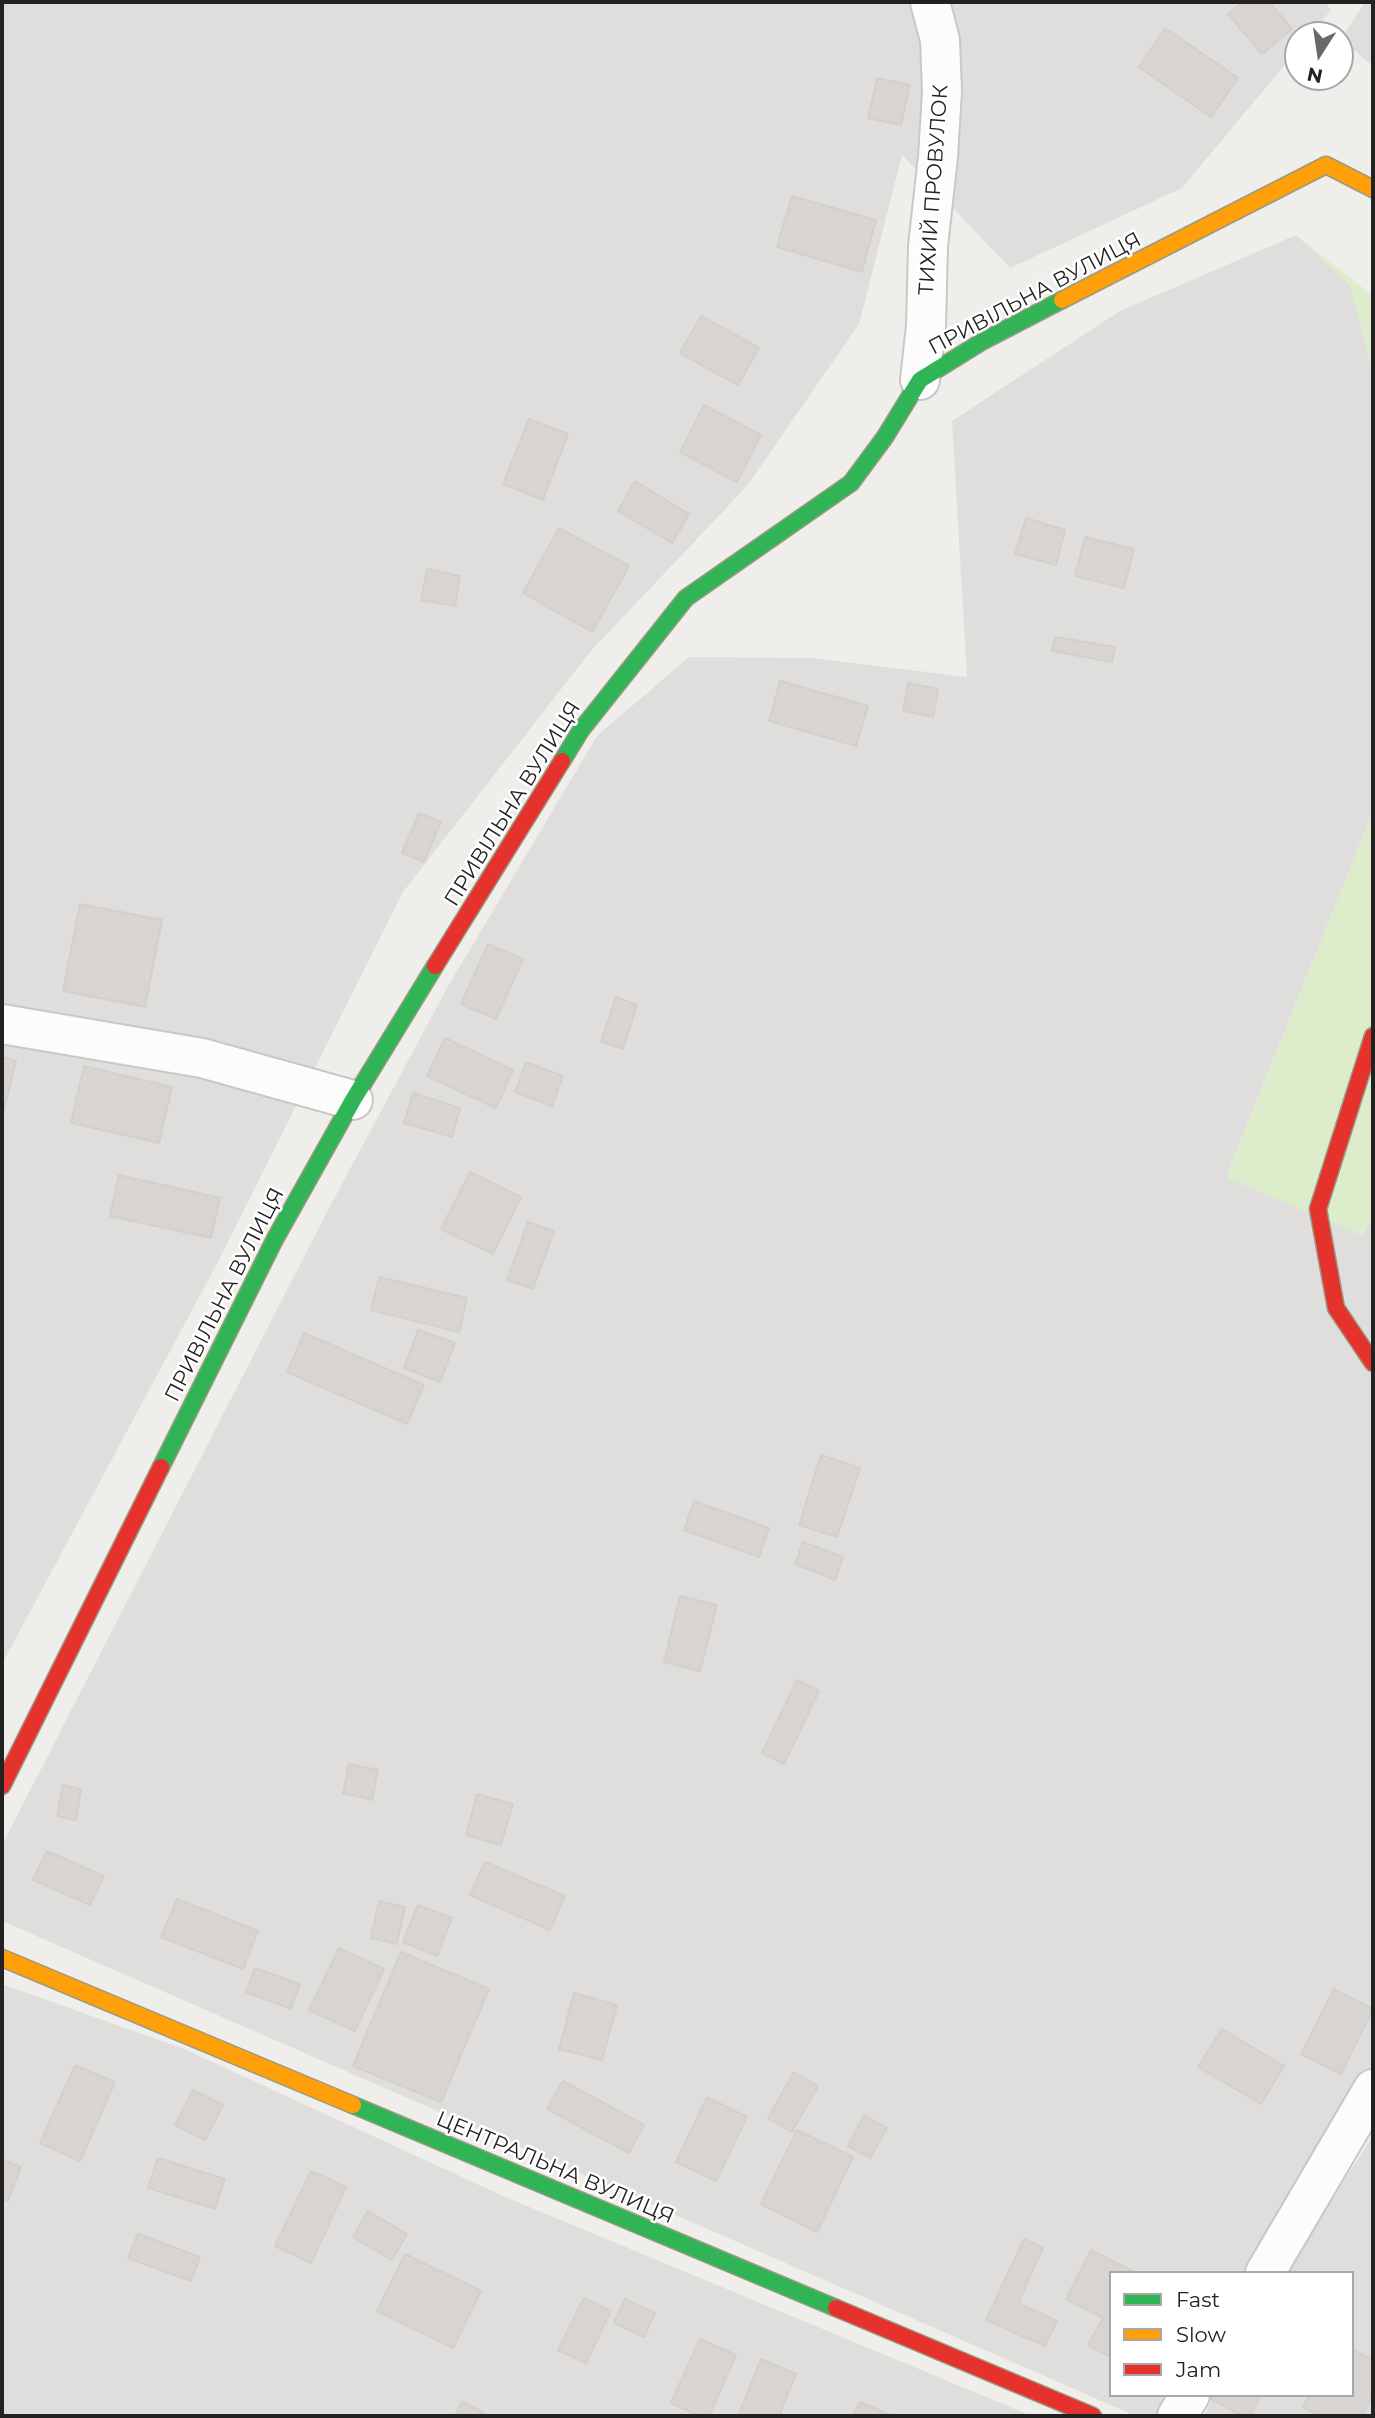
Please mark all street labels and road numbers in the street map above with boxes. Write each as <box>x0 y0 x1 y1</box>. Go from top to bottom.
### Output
street label: ТИХИЙ ПРОВУЛОК <box>914 84 954 296</box>
street label: ПРИВІЛЬНА ВУЛИЦЯ <box>924 227 1146 361</box>
street label: ПРИВІЛЬНА ВУЛИЦЯ <box>440 697 586 911</box>
street label: ПРИВІЛЬНА ВУЛИЦЯ <box>160 1184 290 1406</box>
street label: ЦЕНТРАЛЬНА ВУЛИЦЯ <box>432 2106 678 2230</box>

